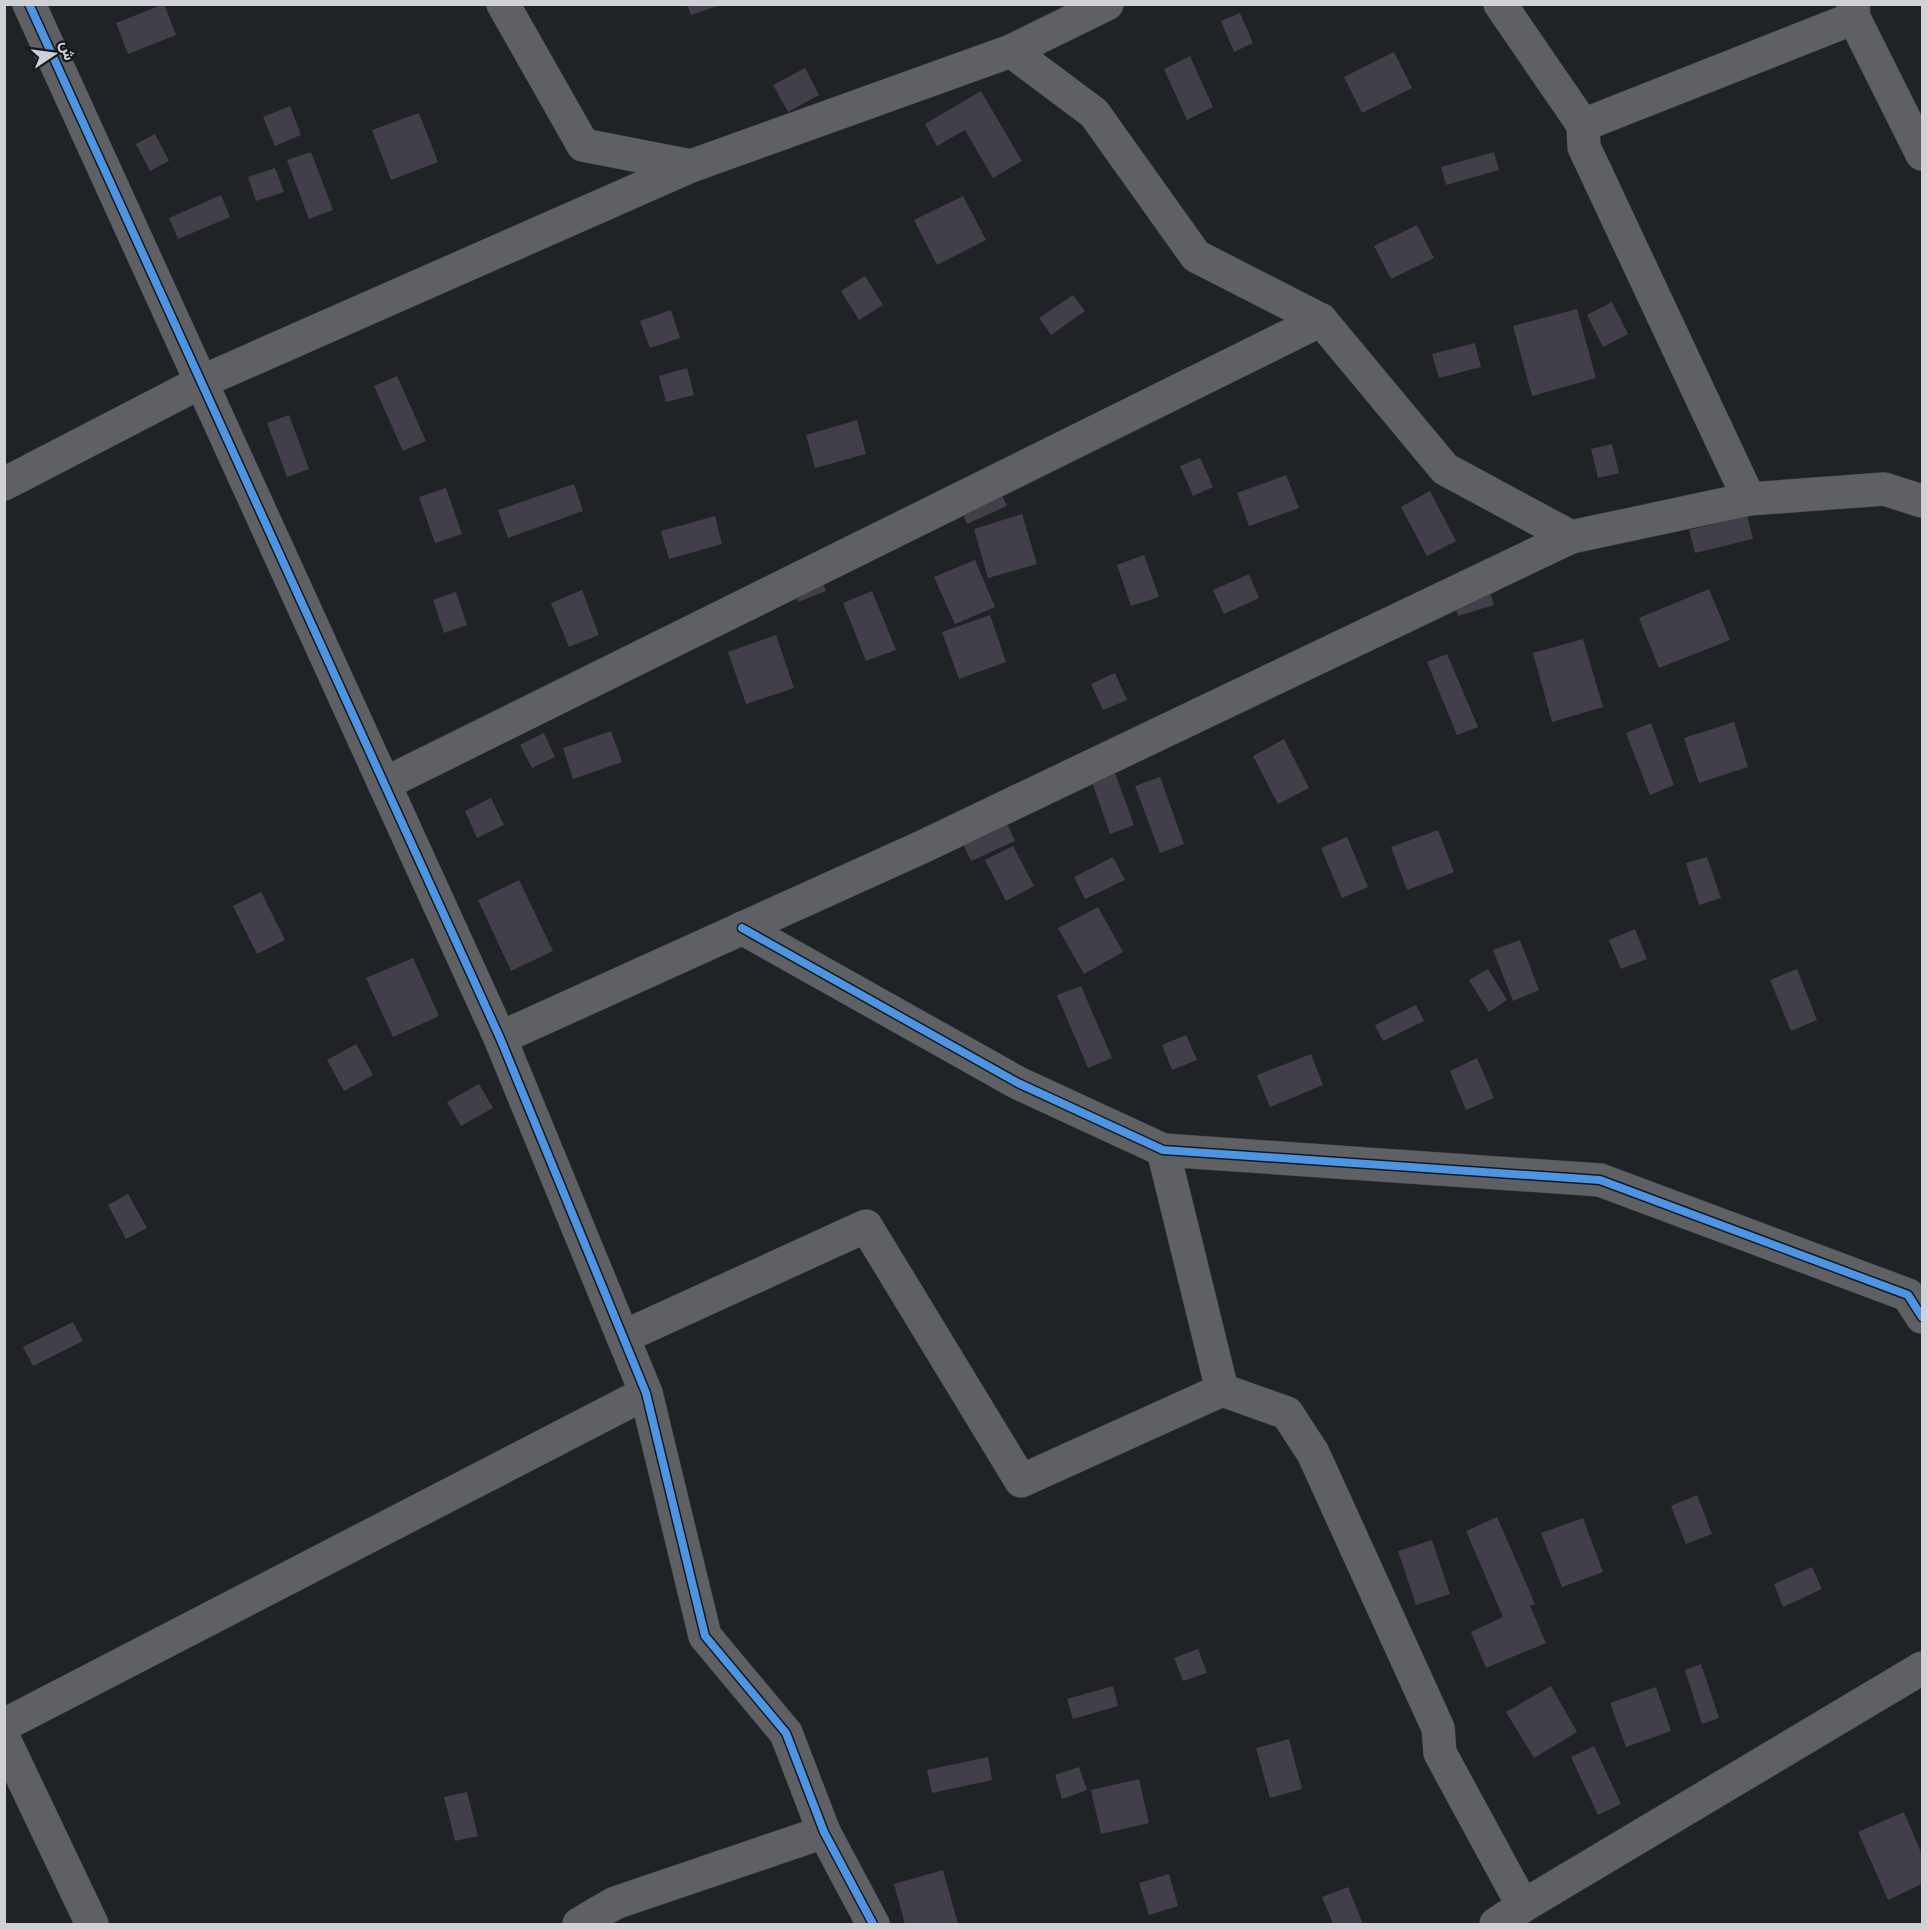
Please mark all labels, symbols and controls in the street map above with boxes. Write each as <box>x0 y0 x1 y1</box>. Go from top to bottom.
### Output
north arrow <box>24 24 84 84</box>
text: ش <box>57 39 81 62</box>

